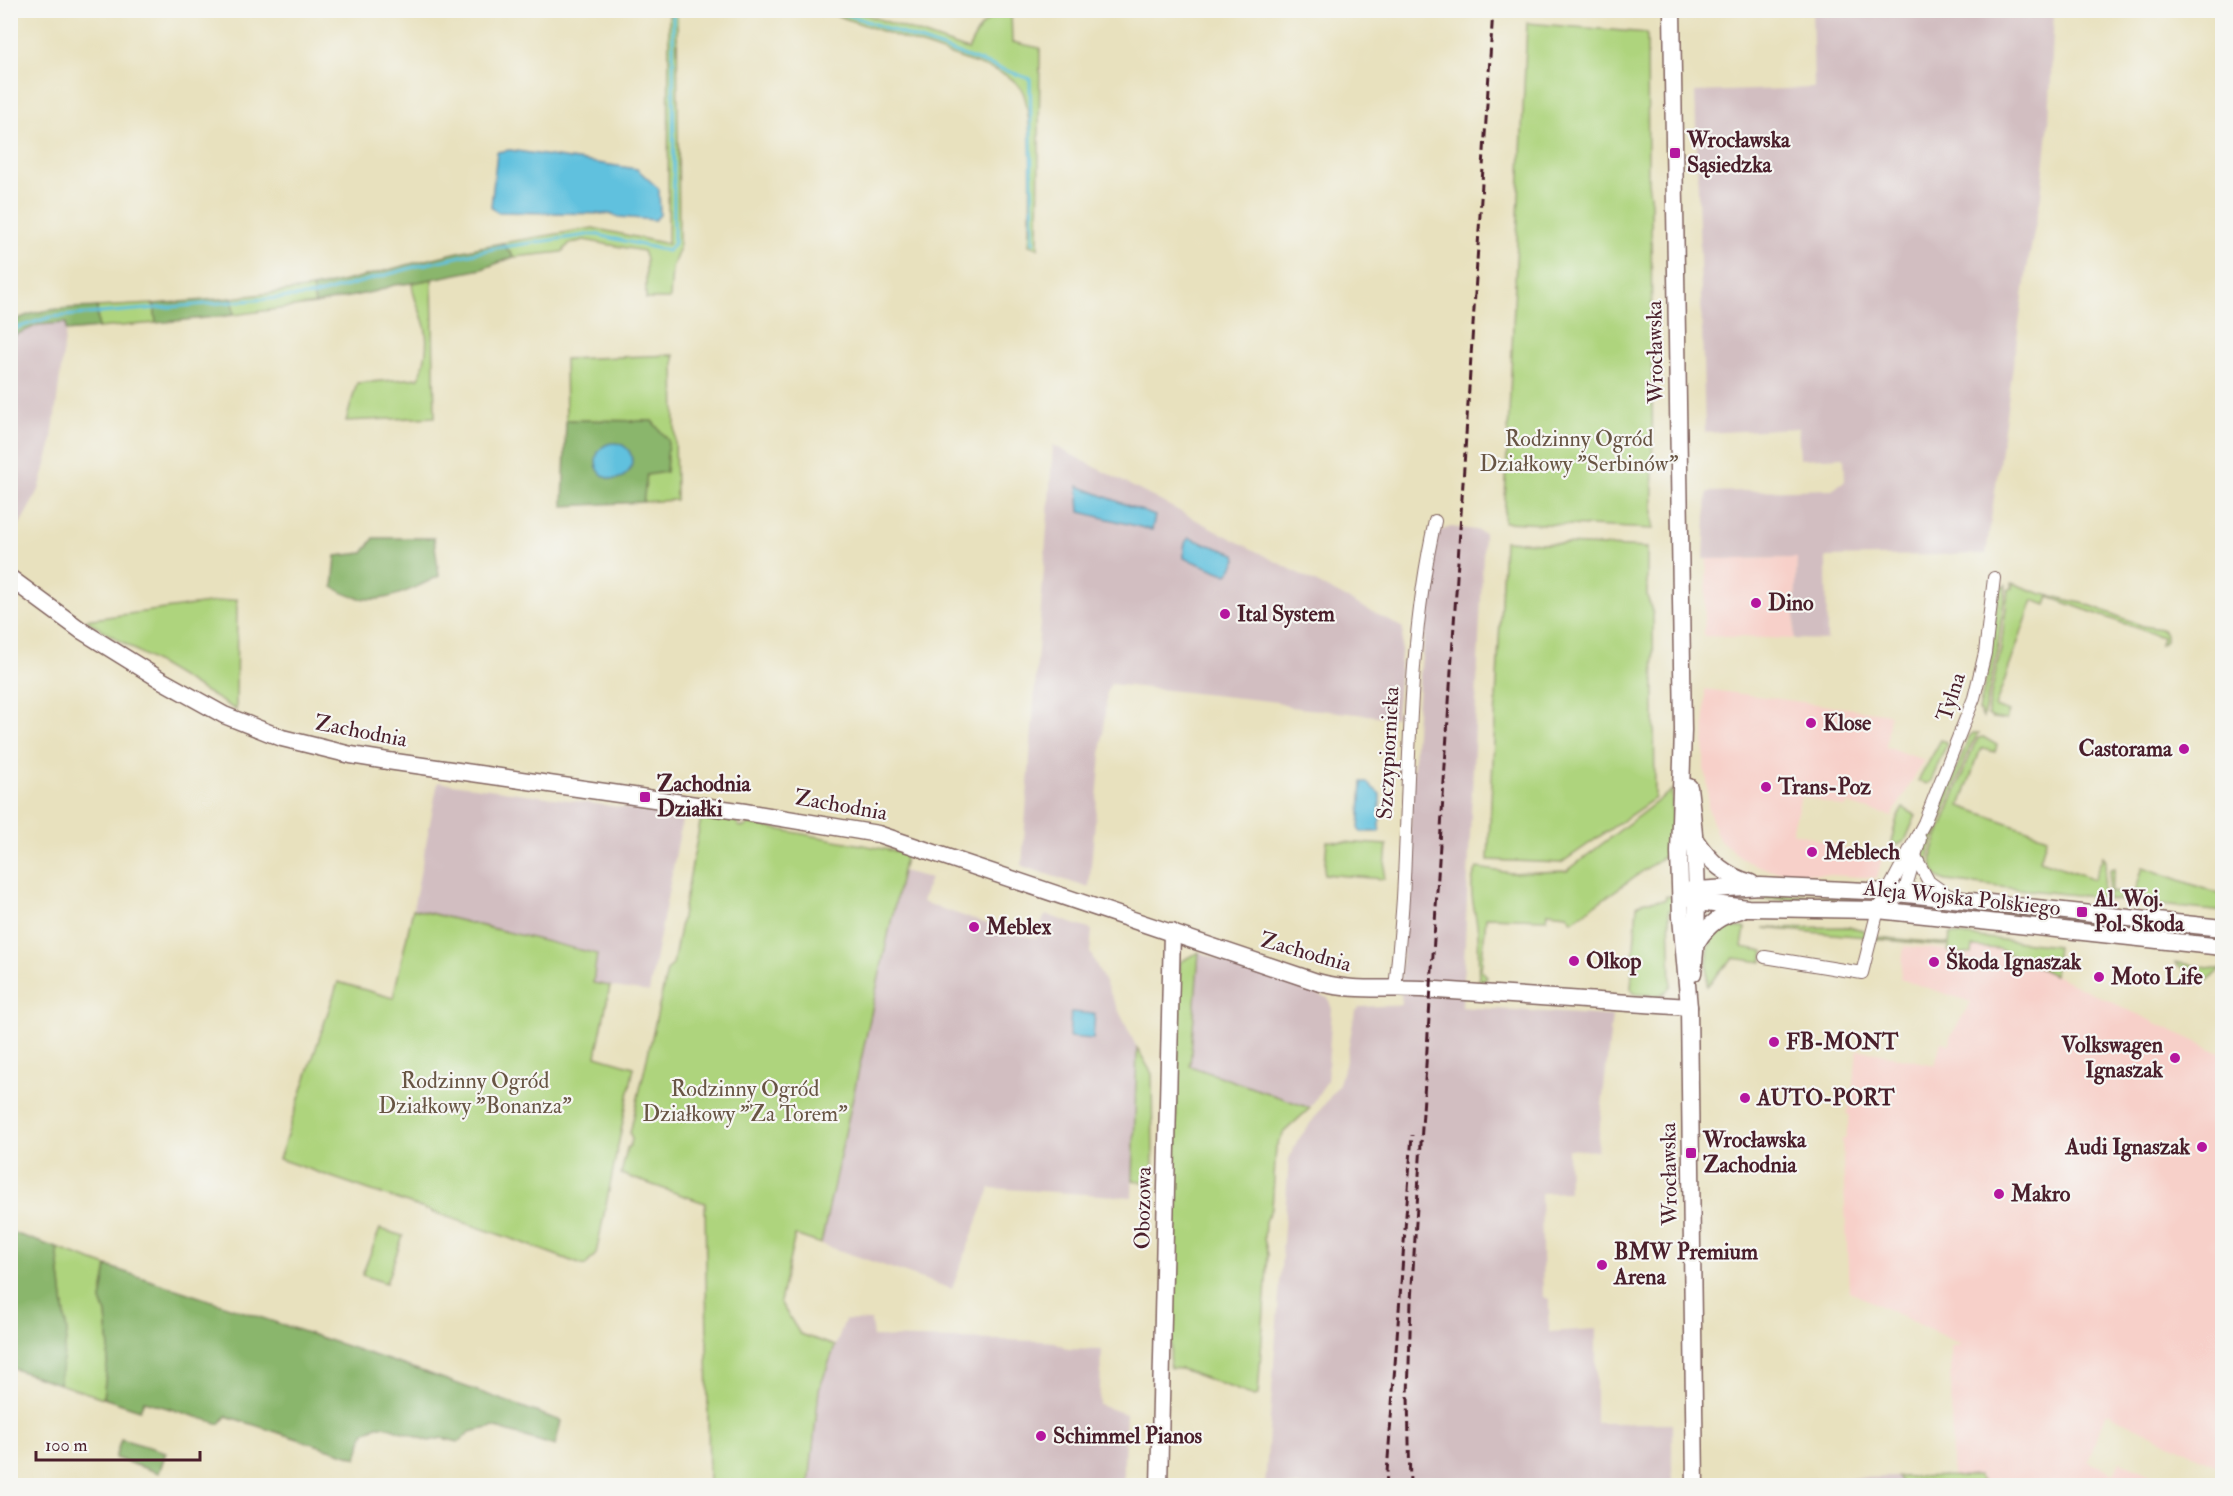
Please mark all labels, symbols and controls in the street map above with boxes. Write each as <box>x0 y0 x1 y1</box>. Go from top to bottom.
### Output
place label: Wrocławska Sąsiedzka <box>1686 126 1791 179</box>
marker: Wrocławska Sąsiedzka <box>1668 146 1682 160</box>
street label: Wrocławska <box>1640 299 1670 405</box>
park label: Rodzinny Ogród Działkowy "Serbinów" <box>1480 425 1679 478</box>
place label: Dino <box>1768 589 1814 617</box>
marker: Dino <box>1749 596 1763 610</box>
place label: Ital System <box>1237 600 1336 629</box>
marker: Ital System <box>1218 607 1232 621</box>
street label: Tylna <box>1930 668 1972 725</box>
street label: Szczypiornicka <box>1371 685 1407 820</box>
street label: Zachodnia <box>312 708 411 754</box>
place label: Klose <box>1823 709 1872 737</box>
marker: Klose <box>1804 716 1818 730</box>
place label: Castorama <box>2078 735 2173 763</box>
marker: Castorama <box>2177 742 2191 756</box>
place label: Zachodnia Działki <box>657 770 752 823</box>
place label: Trans-Poz <box>1777 773 1871 801</box>
marker: Trans-Poz <box>1759 780 1773 794</box>
street label: Zachodnia <box>792 783 890 827</box>
marker: Zachodnia Działki <box>638 790 652 804</box>
place label: Meblech <box>1823 838 1900 866</box>
marker: Meblech <box>1805 845 1819 859</box>
street label: Aleja Wojska Polskiego <box>1861 874 2062 922</box>
place label: Al. Woj. Pol. Skoda <box>2093 885 2185 938</box>
marker: Al. Woj. Pol. Skoda <box>2075 905 2089 919</box>
place label: Meblex <box>985 913 1052 941</box>
marker: Meblex <box>967 920 981 934</box>
street label: Zachodnia <box>1257 926 1356 979</box>
place label: Škoda Ignaszak <box>1946 946 2082 977</box>
place label: Olkop <box>1586 947 1641 976</box>
marker: Olkop <box>1567 954 1581 968</box>
marker: Škoda Ignaszak <box>1927 955 1941 969</box>
place label: Moto Life <box>2110 963 2204 991</box>
marker: Moto Life <box>2092 970 2106 984</box>
place label: FB-MONT <box>1786 1028 1899 1056</box>
place label: Volkswagen Ignaszak <box>2060 1031 2164 1085</box>
marker: FB-MONT <box>1767 1035 1781 1049</box>
marker: Volkswagen Ignaszak <box>2168 1051 2182 1065</box>
park label: Rodzinny Ogród Działkowy "Bonanza" <box>378 1067 572 1120</box>
park label: Rodzinny Ogród Działkowy "Za Torem" <box>642 1075 848 1128</box>
place label: AUTO-PORT <box>1756 1084 1895 1112</box>
marker: AUTO-PORT <box>1738 1091 1752 1105</box>
street label: Wrocławska <box>1654 1121 1684 1227</box>
place label: Wrocławska Zachodnia <box>1702 1126 1807 1179</box>
place label: Audi Ignaszak <box>2065 1133 2190 1162</box>
marker: Audi Ignaszak <box>2195 1140 2209 1154</box>
marker: Wrocławska Zachodnia <box>1684 1146 1698 1160</box>
street label: Obozowa <box>1128 1165 1158 1250</box>
place label: Makro <box>2010 1180 2071 1208</box>
marker: Makro <box>1992 1187 2006 1201</box>
place label: BMW Premium Arena <box>1613 1238 1759 1291</box>
marker: BMW Premium Arena <box>1595 1258 1609 1272</box>
place label: Schimmel Pianos <box>1053 1422 1203 1450</box>
scale bar <box>36 1424 200 1462</box>
marker: Schimmel Pianos <box>1034 1429 1048 1443</box>
text: 100 m <box>45 1434 88 1457</box>

